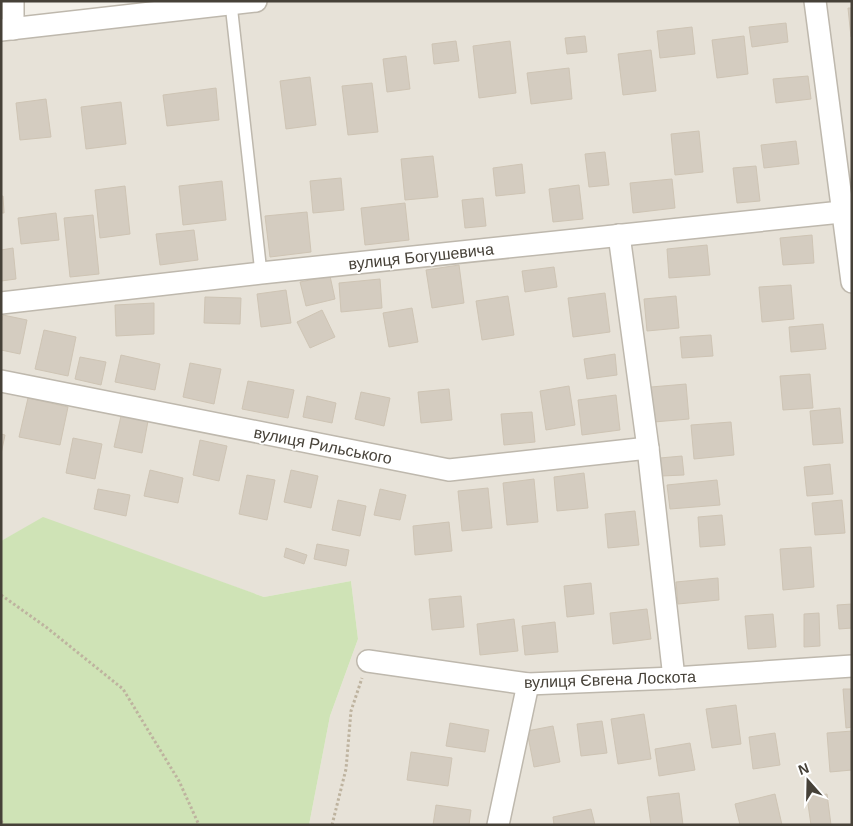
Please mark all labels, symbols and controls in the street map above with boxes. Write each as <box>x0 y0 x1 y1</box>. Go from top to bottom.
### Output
street label: вулиця Богушевича <box>348 240 495 273</box>
street label: вулиця Рильського <box>252 424 394 467</box>
street label: вулиця Євгена Лоскота <box>524 668 696 691</box>
north arrow <box>783 756 833 806</box>
text: N <box>796 760 811 778</box>

